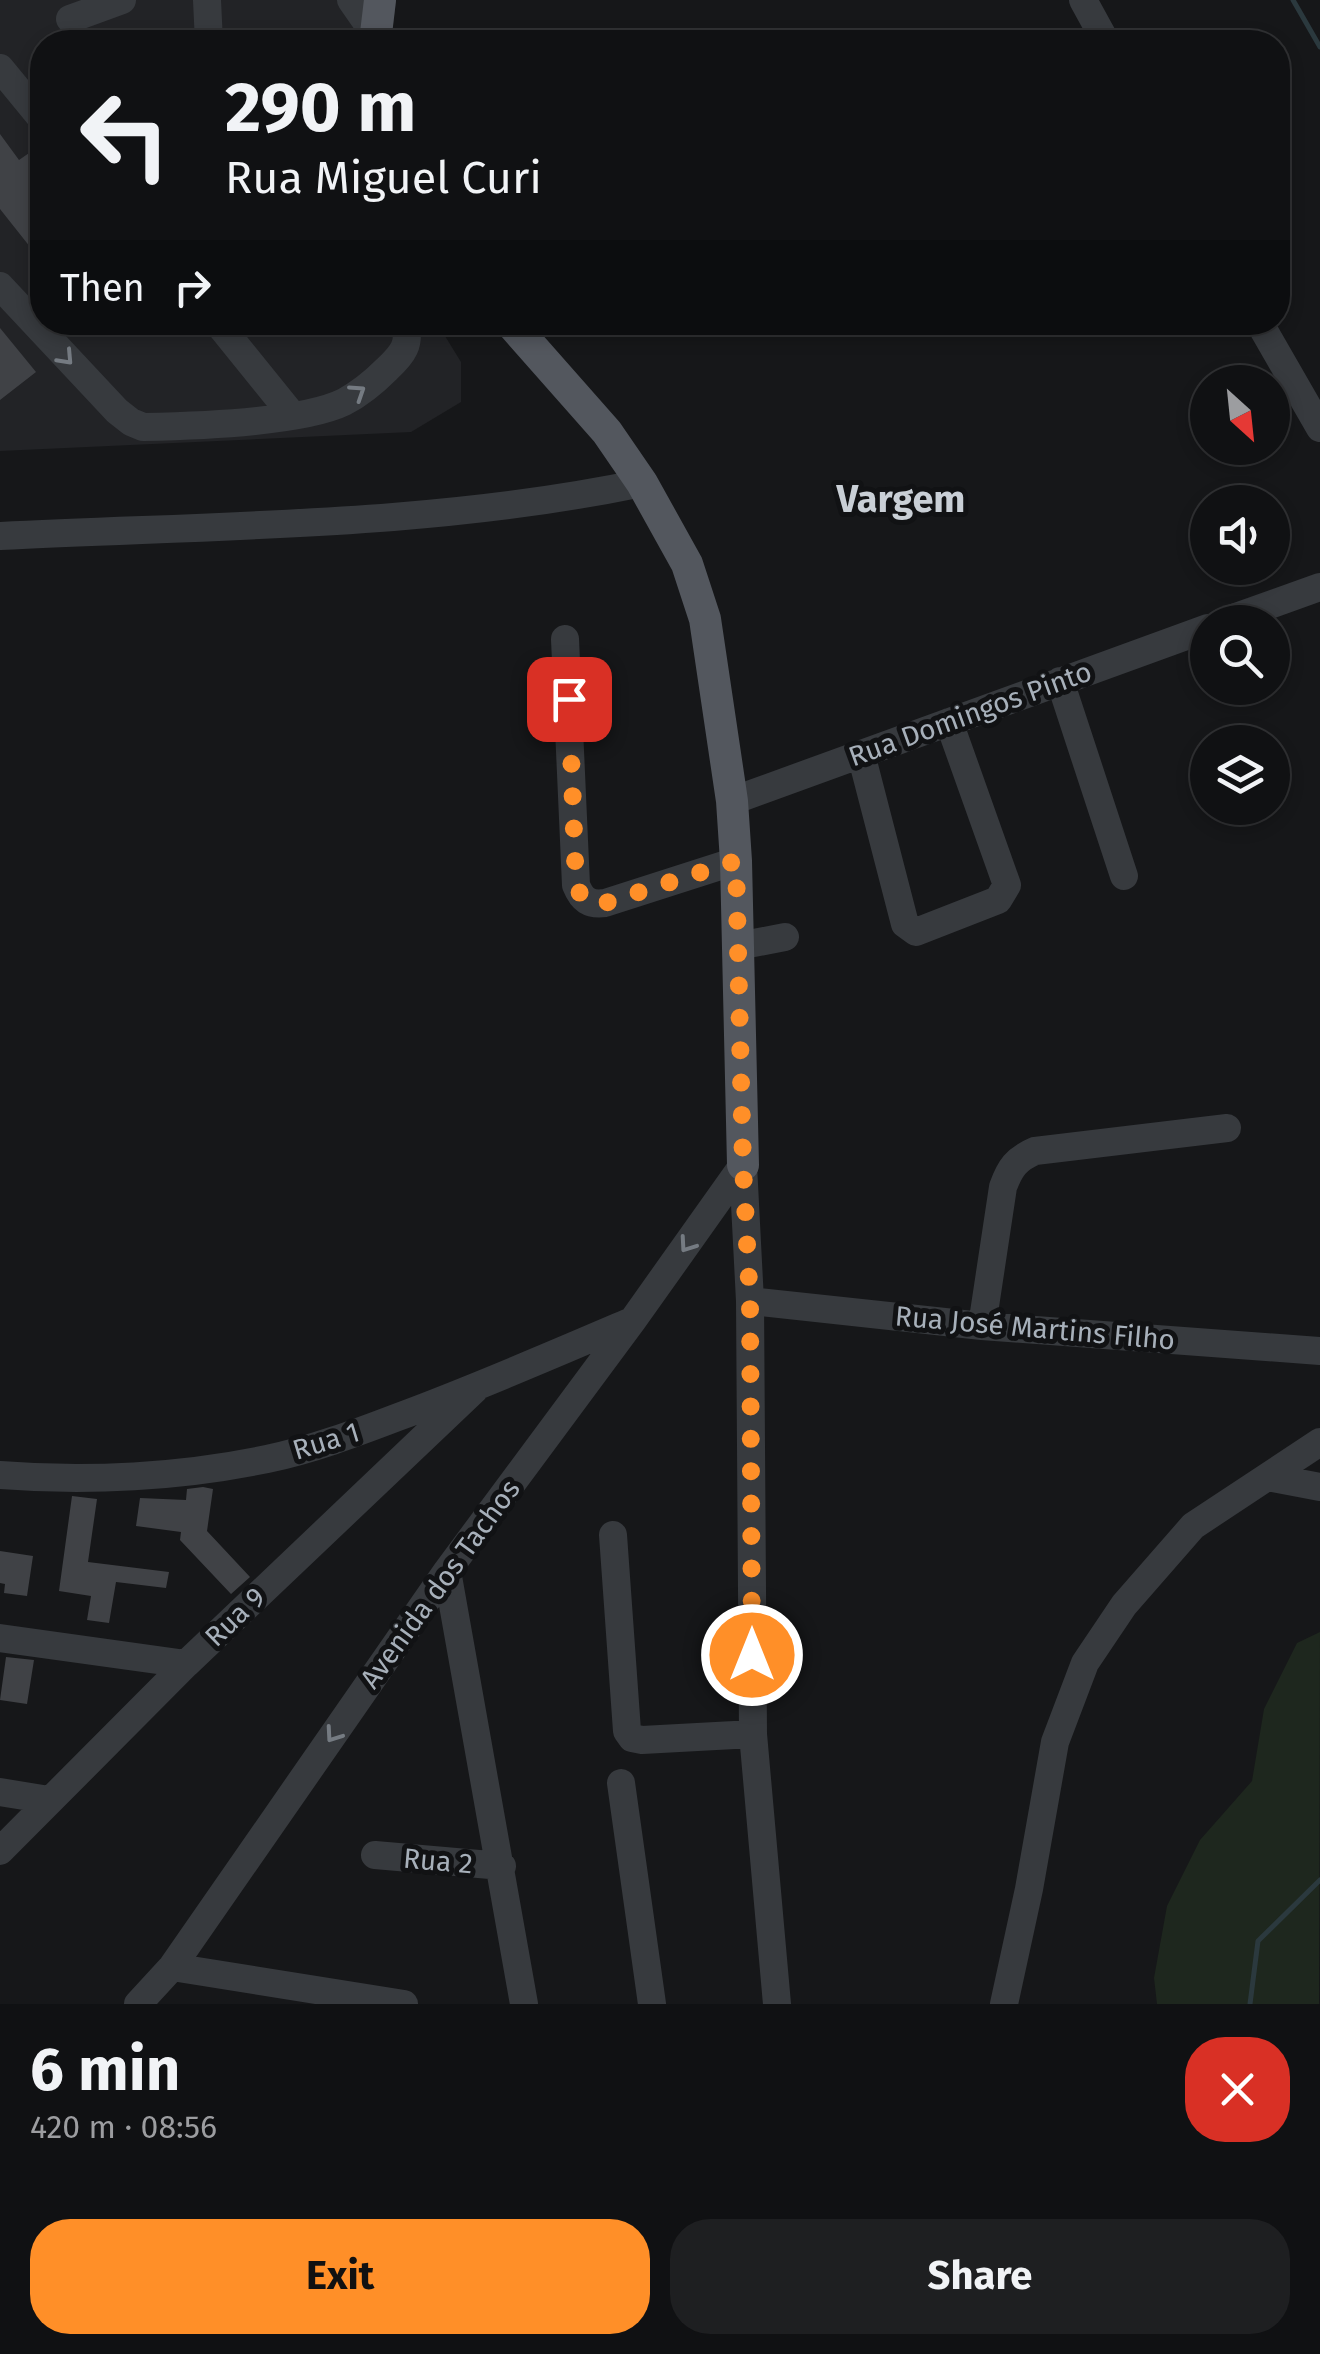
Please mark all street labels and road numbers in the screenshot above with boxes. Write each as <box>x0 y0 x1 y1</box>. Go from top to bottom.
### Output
street label: Rua Domingos Pinto <box>844 655 1096 773</box>
street label: Rua José Martins Filho <box>894 1299 1176 1357</box>
street label: Rua 1 <box>289 1415 363 1467</box>
street label: Avenida dos Tachos <box>353 1473 527 1695</box>
street label: Rua 9 <box>198 1581 272 1653</box>
street label: Rua 2 <box>402 1842 474 1880</box>

